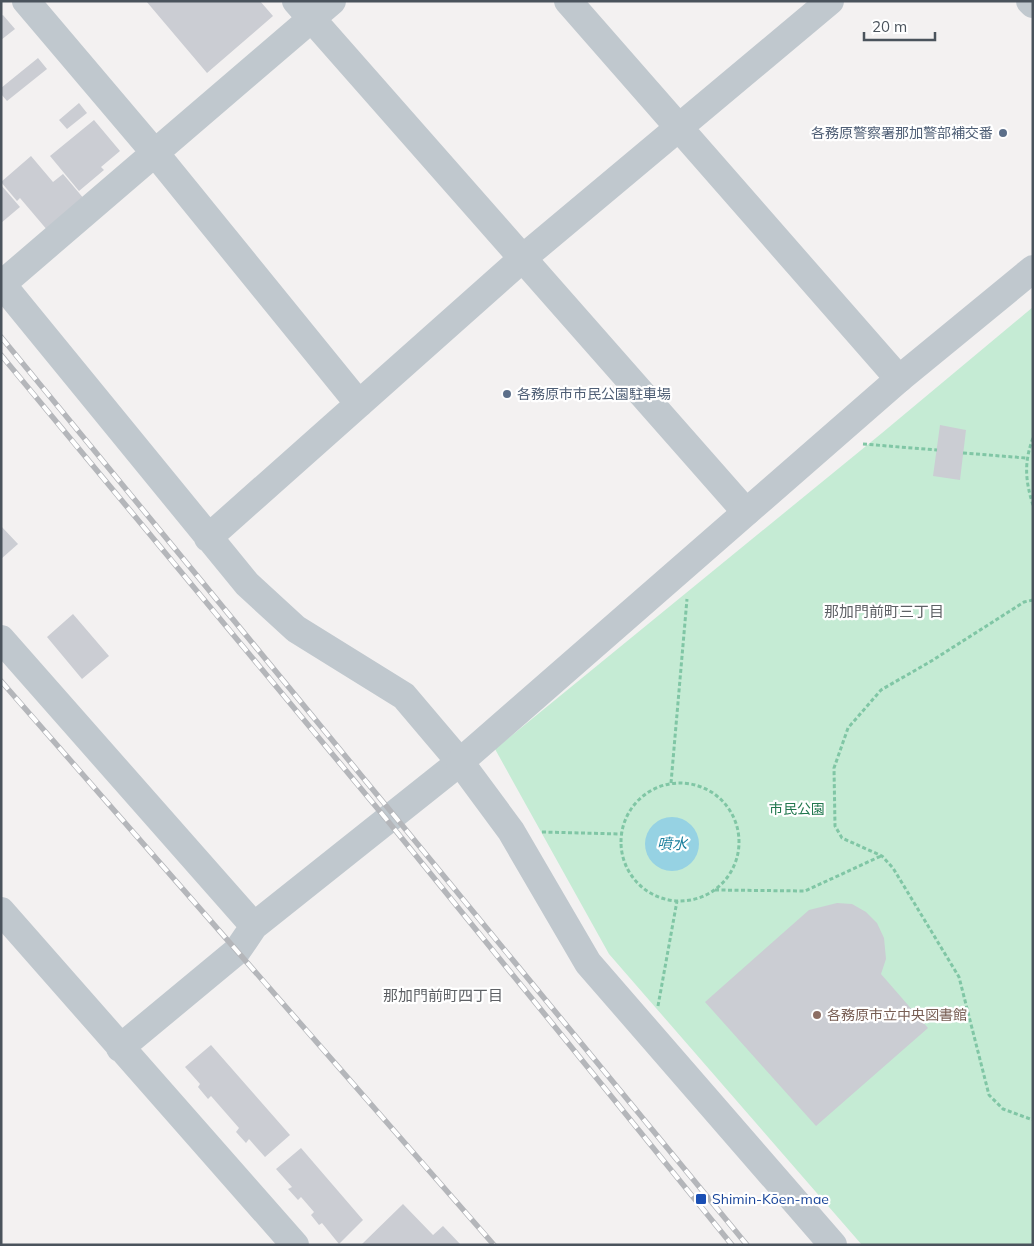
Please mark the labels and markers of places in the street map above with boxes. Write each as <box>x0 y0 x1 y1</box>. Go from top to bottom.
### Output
place label: 各務原警察署那加警部補交番 <box>811 124 993 142</box>
marker: 各務原警察署那加警部補交番 <box>997 127 1009 139</box>
place label: 各務原市市民公園駐車場 <box>517 385 671 403</box>
marker: 各務原市市民公園駐車場 <box>501 388 513 400</box>
place label: 各務原市立中央図書館 <box>827 1006 967 1024</box>
marker: 各務原市立中央図書館 <box>811 1009 823 1021</box>
place label: Shimin-Kōen-mae <box>712 1190 829 1208</box>
marker: Shimin-Kōen-mae <box>694 1192 708 1206</box>

